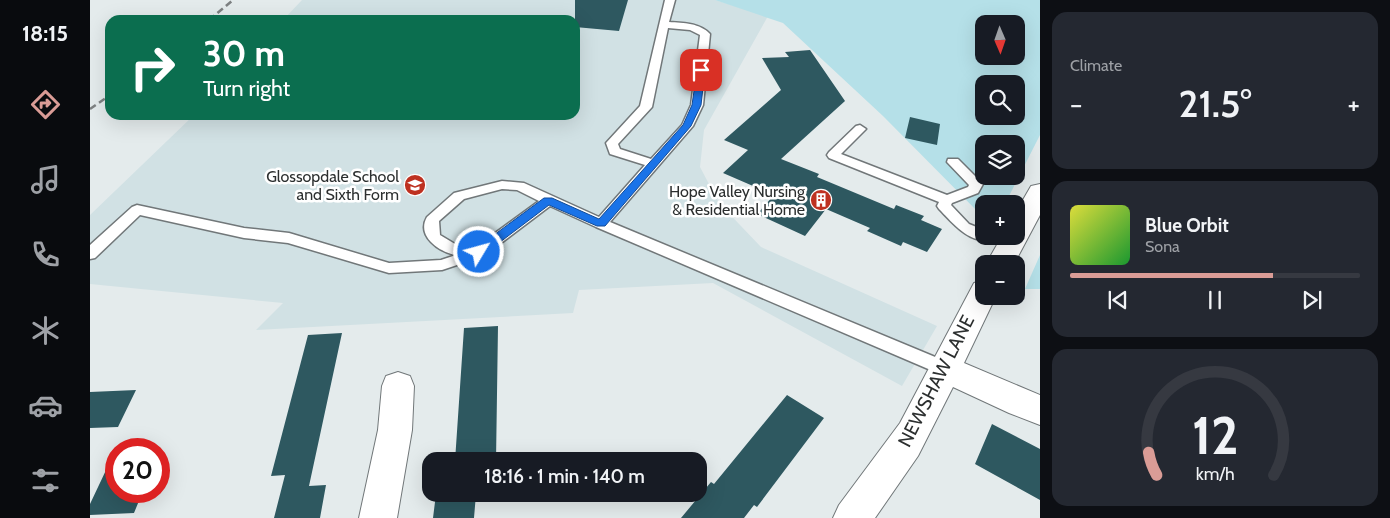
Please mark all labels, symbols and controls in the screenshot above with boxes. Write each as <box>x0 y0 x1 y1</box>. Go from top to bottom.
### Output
north arrow <box>975 15 1025 65</box>
map controls <box>975 15 1025 305</box>
text: 18:15 <box>22 20 68 47</box>
text: 30 m <box>203 32 285 75</box>
icon: right <box>120 35 185 100</box>
pin <box>680 49 722 91</box>
icon: arrive <box>687 56 715 84</box>
text: Climate <box>1070 56 1122 75</box>
text: Turn right <box>203 75 290 102</box>
button: search <box>975 75 1025 125</box>
text: 21.5° <box>1178 80 1252 127</box>
icon: directions <box>28 87 63 122</box>
text: − <box>1070 87 1082 121</box>
text: + <box>1348 87 1360 121</box>
button: layers <box>975 135 1025 185</box>
icon: music <box>28 162 63 197</box>
place label: Glossopdale School and Sixth Form <box>266 167 399 204</box>
school or university icon: Glossopdale School and Sixth Form <box>403 173 427 197</box>
place label: Hope Valley Nursing & Residential Home <box>669 182 806 219</box>
building icon: Hope Valley Nursing & Residential Home <box>809 188 833 212</box>
button: + <box>975 195 1025 245</box>
text: Blue Orbit <box>1145 214 1229 237</box>
position arrow <box>452 225 504 277</box>
icon: phone <box>28 237 63 272</box>
text: Sona <box>1145 237 1180 256</box>
button: − <box>975 255 1025 305</box>
icon: previous <box>1104 286 1132 314</box>
icon: pause <box>1201 286 1229 314</box>
icon: next <box>1298 286 1326 314</box>
street label: NEWSHAW LANE <box>893 311 979 451</box>
icon: climate <box>28 313 63 348</box>
icon: car <box>28 388 63 423</box>
text: 12 <box>1192 404 1238 467</box>
speed limit sign: 20 <box>105 438 170 503</box>
icon: filters <box>28 463 63 498</box>
text: km/h <box>1195 463 1235 484</box>
text: 18:16 · 1 min · 140 m <box>484 465 645 488</box>

